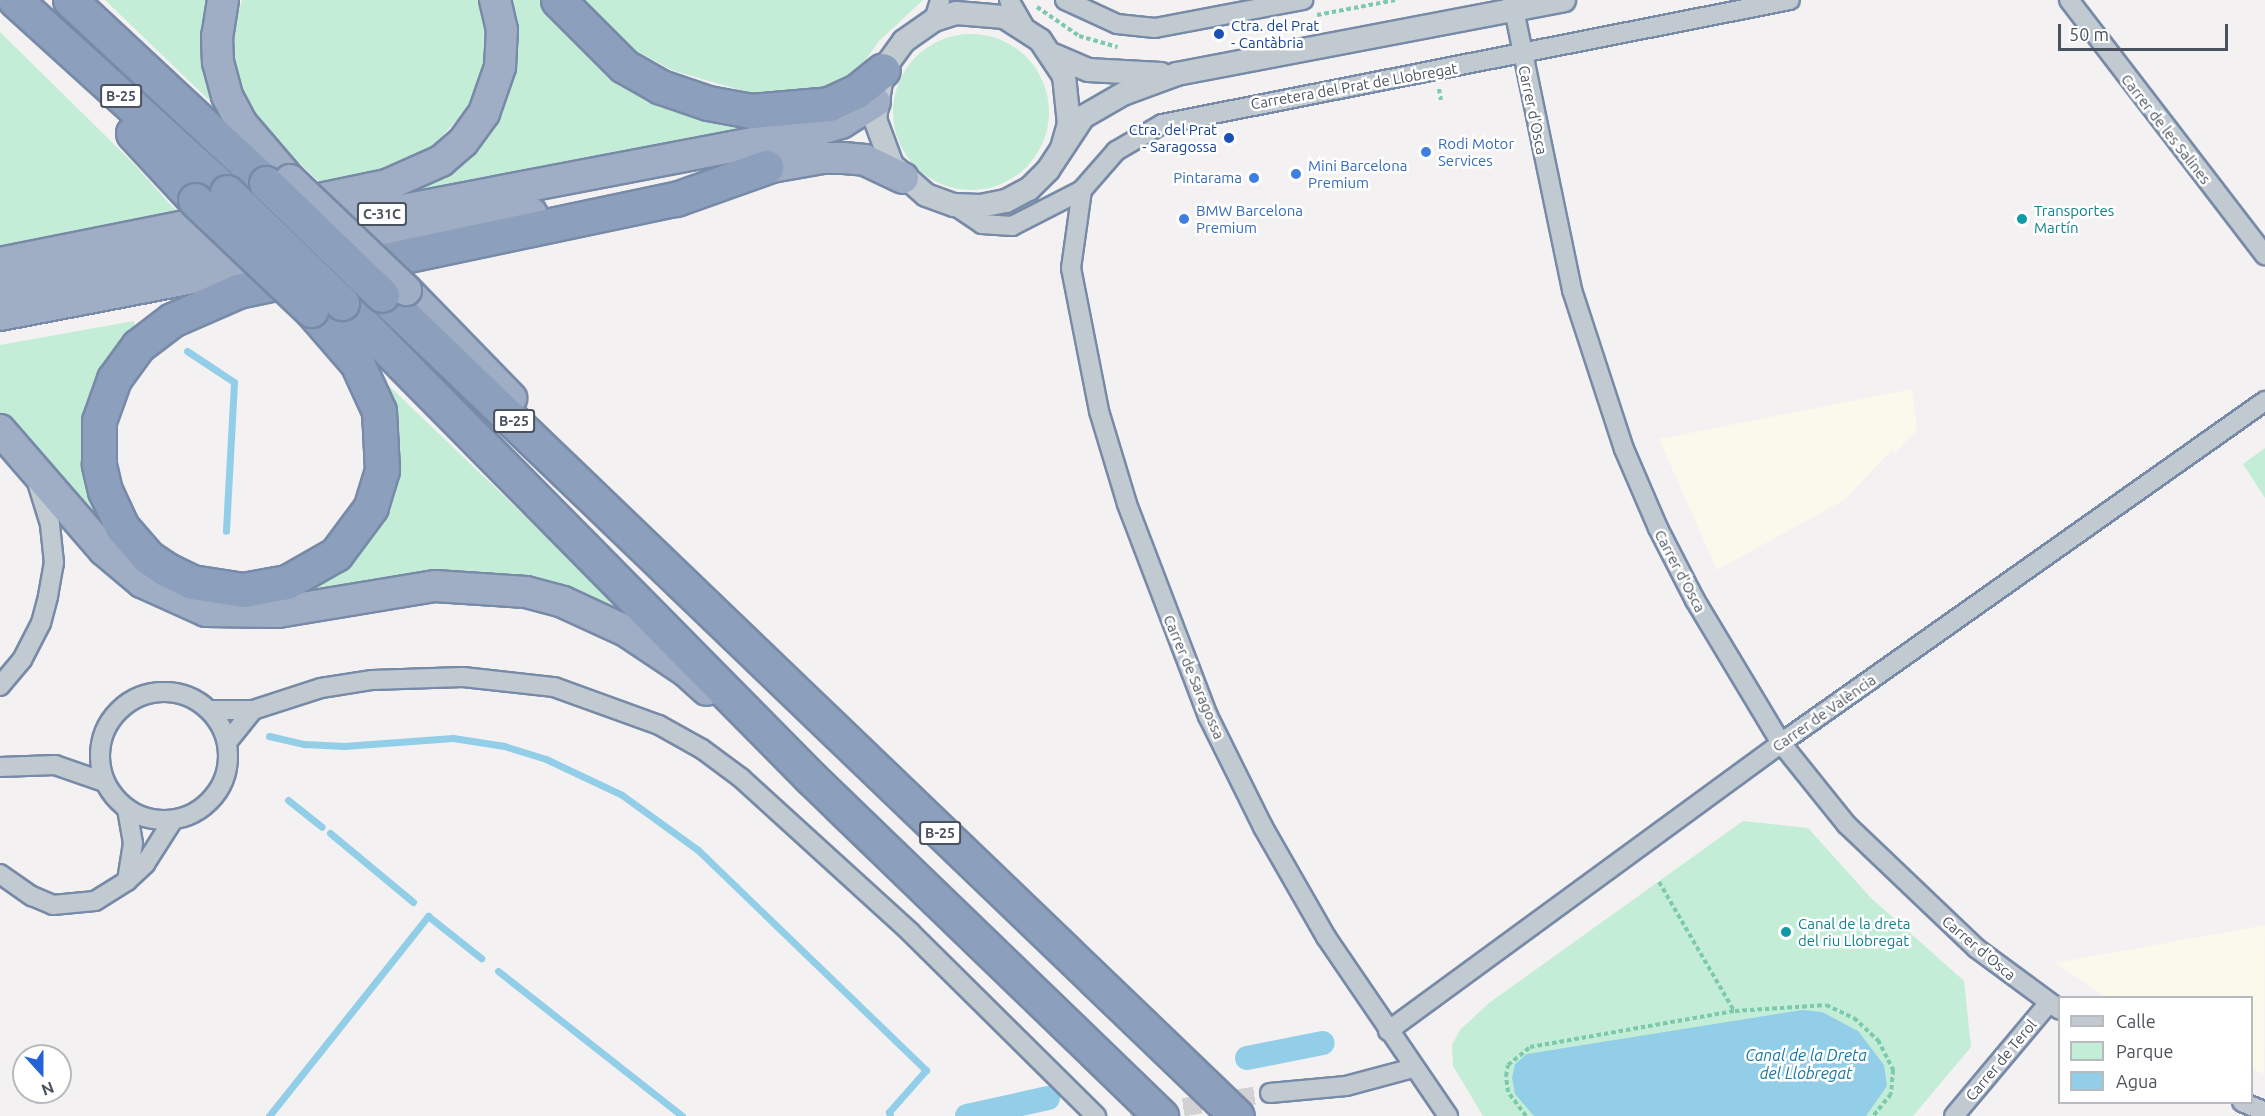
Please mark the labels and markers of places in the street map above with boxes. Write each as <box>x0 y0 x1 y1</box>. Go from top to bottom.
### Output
place label: Ctra. del Prat - Cantàbria <box>1231 16 1319 51</box>
marker: Ctra. del Prat - Cantàbria <box>1212 27 1226 41</box>
place label: Ctra. del Prat - Saragossa <box>1129 120 1217 155</box>
marker: Ctra. del Prat - Saragossa <box>1222 131 1236 145</box>
place label: Rodi Motor Services <box>1438 134 1514 169</box>
marker: Rodi Motor Services <box>1419 145 1433 159</box>
place label: Mini Barcelona Premium <box>1308 156 1407 191</box>
marker: Mini Barcelona Premium <box>1289 167 1303 181</box>
place label: Pintarama <box>1173 169 1242 187</box>
marker: Pintarama <box>1247 171 1261 185</box>
place label: BMW Barcelona Premium <box>1196 201 1303 236</box>
place label: Transportes Martín <box>2034 201 2114 236</box>
marker: BMW Barcelona Premium <box>1177 212 1191 226</box>
marker: Transportes Martín <box>2015 212 2029 226</box>
place label: Canal de la dreta del riu Llobregat <box>1798 914 1910 949</box>
marker: Canal de la dreta del riu Llobregat <box>1779 925 1793 939</box>

